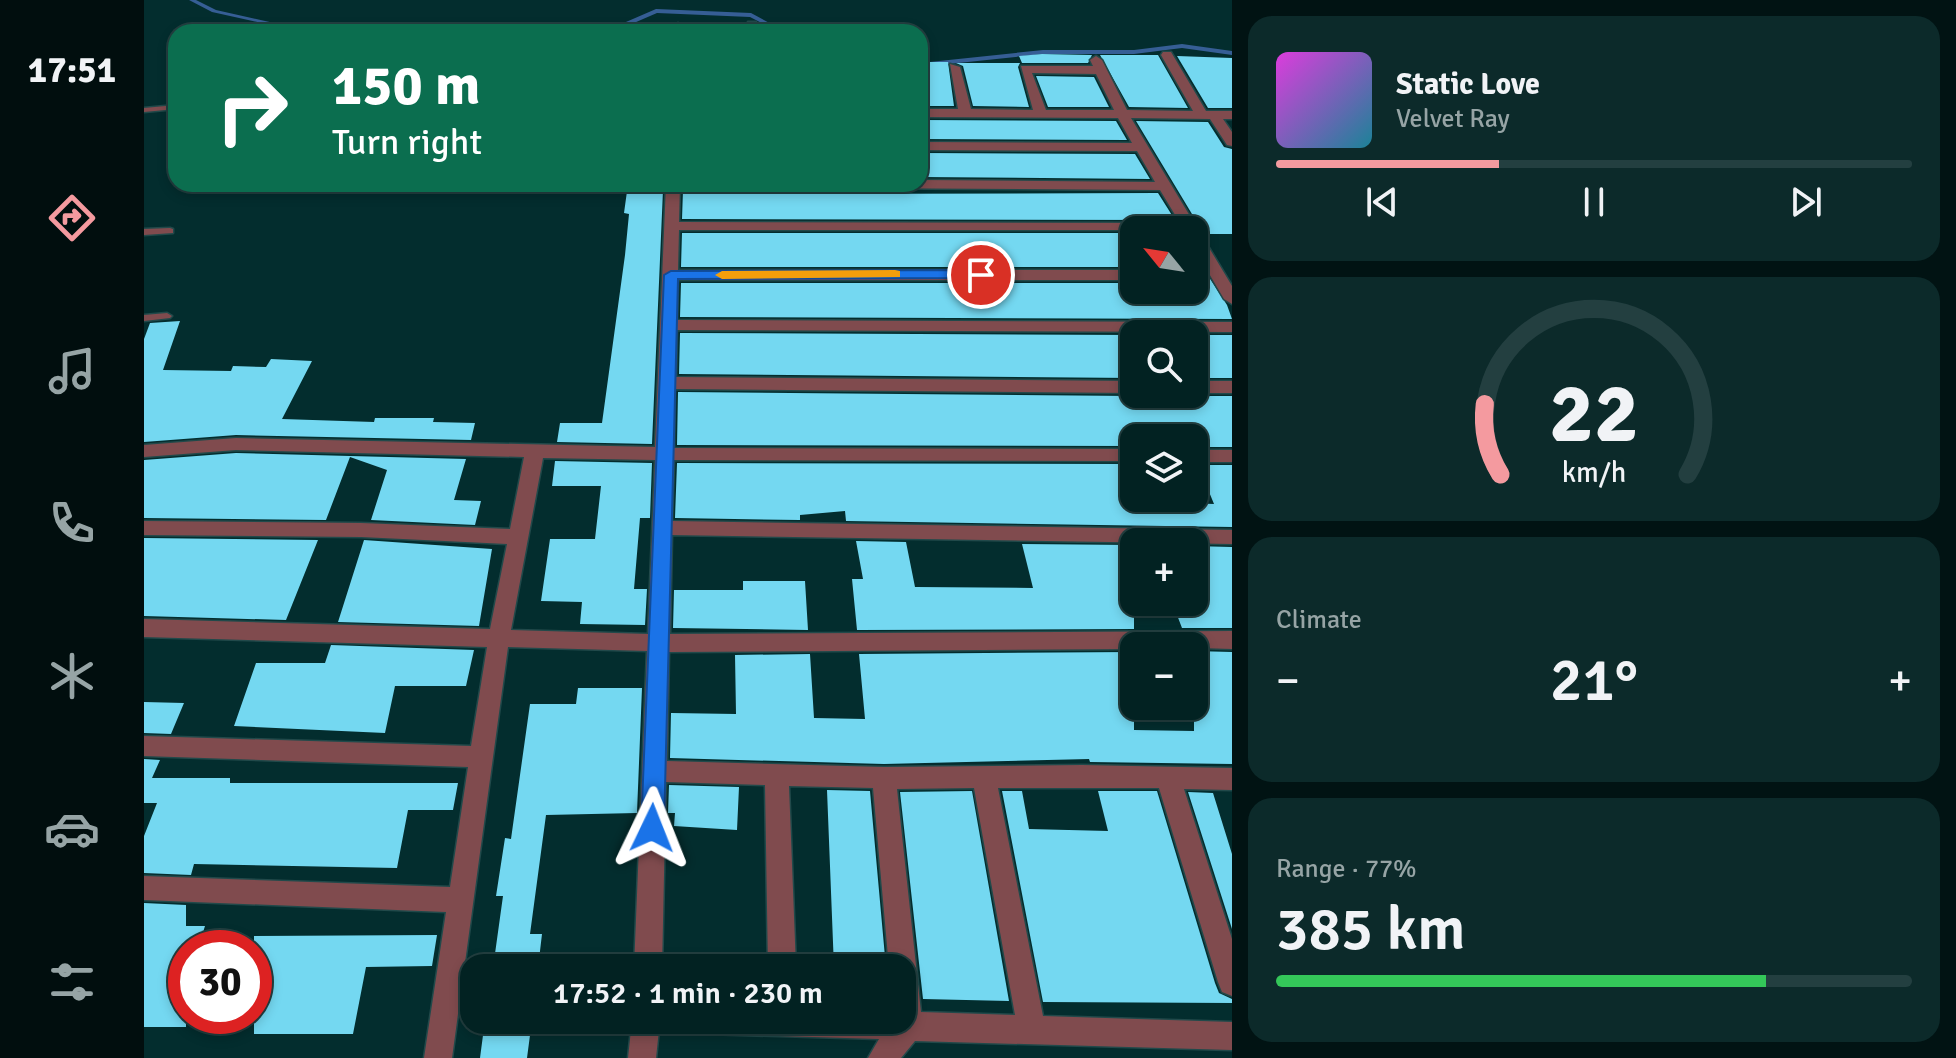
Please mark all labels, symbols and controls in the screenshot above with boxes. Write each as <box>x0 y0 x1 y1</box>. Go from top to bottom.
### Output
text: 17:51 <box>28 48 116 93</box>
text: 150 m <box>332 51 480 120</box>
icon: right <box>200 56 304 160</box>
text: Static Love <box>1396 66 1540 103</box>
text: Velvet Ray <box>1396 103 1510 135</box>
text: Turn right <box>332 120 482 165</box>
icon: previous <box>1360 180 1404 224</box>
icon: pause <box>1572 180 1616 224</box>
icon: next <box>1784 180 1828 224</box>
icon: directions <box>44 190 100 246</box>
north arrow <box>1120 216 1208 304</box>
map controls <box>1120 216 1208 720</box>
pin <box>947 241 1015 309</box>
icon: arrive <box>959 253 1003 297</box>
button: search <box>1120 320 1208 408</box>
icon: music <box>44 343 100 399</box>
text: 22 <box>1549 362 1639 464</box>
button: layers <box>1120 424 1208 512</box>
text: km/h <box>1562 455 1626 490</box>
icon: phone <box>44 495 100 551</box>
button: + <box>1120 528 1208 616</box>
text: Climate <box>1276 604 1362 636</box>
button: − <box>1120 632 1208 720</box>
text: 21° <box>1550 644 1638 718</box>
icon: climate <box>44 648 100 704</box>
text: − <box>1276 654 1300 708</box>
text: + <box>1888 654 1912 708</box>
position arrow <box>610 786 694 870</box>
icon: car <box>44 801 100 857</box>
text: Range · 77% <box>1276 853 1417 885</box>
text: 385 km <box>1276 893 1465 967</box>
speed limit sign: 30 <box>168 930 272 1034</box>
icon: filters <box>44 954 100 1010</box>
text: 17:52 · 1 min · 230 m <box>553 975 823 1012</box>

